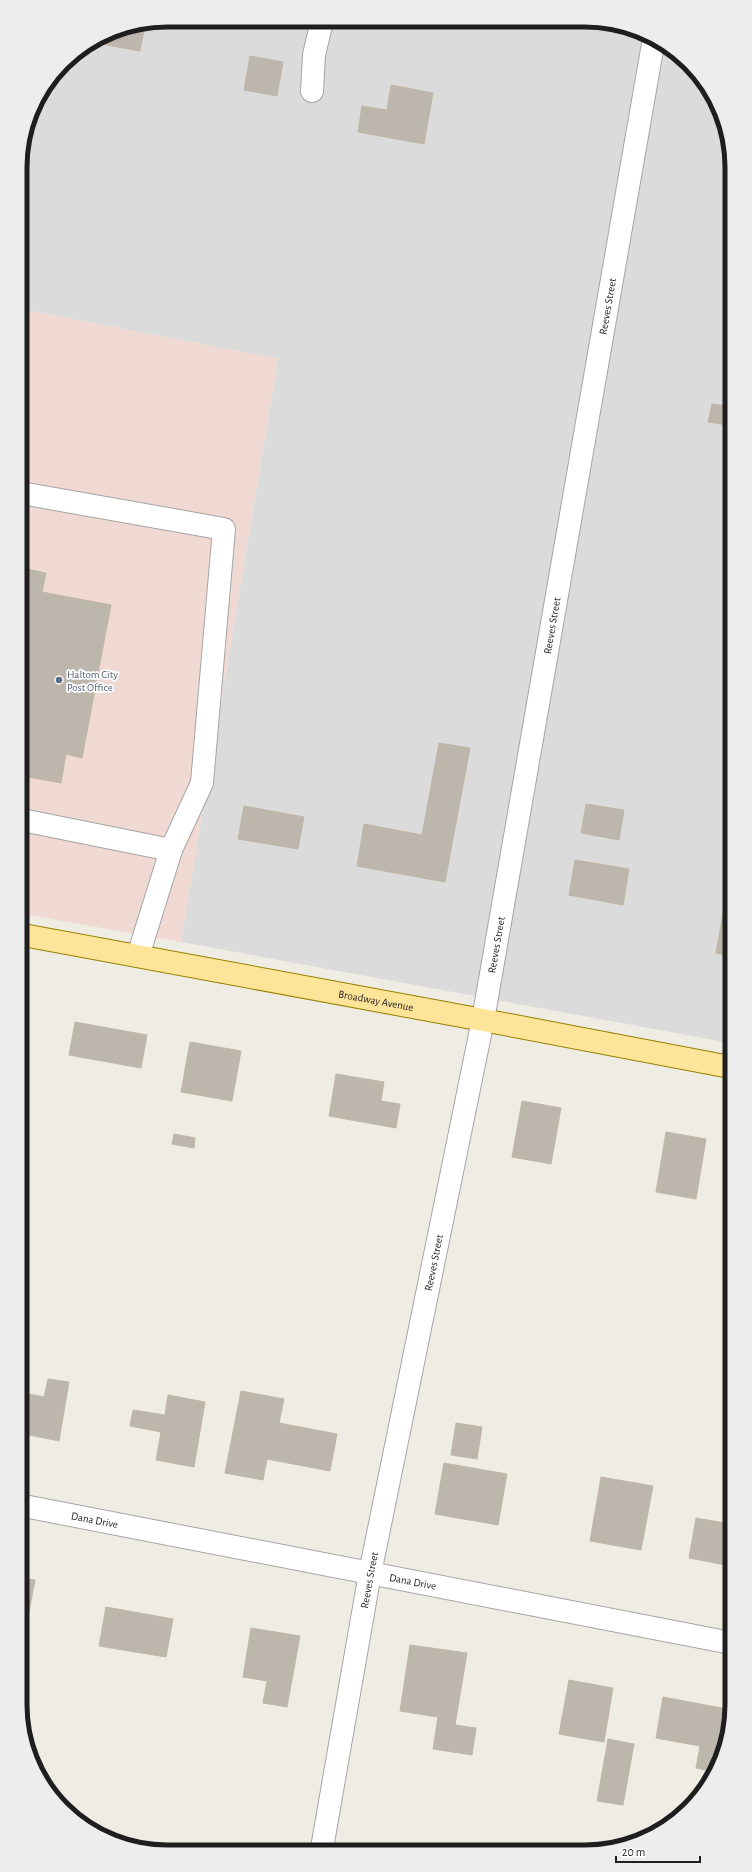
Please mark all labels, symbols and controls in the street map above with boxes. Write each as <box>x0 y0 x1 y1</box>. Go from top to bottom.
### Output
street label: Reeves Street <box>597 277 618 335</box>
street label: Reeves Street <box>541 596 562 655</box>
place label: Haltom City Post Office <box>67 669 118 693</box>
marker: Haltom City Post Office <box>54 675 64 685</box>
street label: Reeves Street <box>486 915 507 974</box>
street label: Broadway Avenue <box>337 988 415 1013</box>
street label: Reeves Street <box>422 1233 445 1292</box>
street label: Dana Drive <box>70 1510 119 1530</box>
street label: Reeves Street <box>358 1550 380 1609</box>
street label: Dana Drive <box>388 1571 437 1591</box>
scale bar <box>616 1838 700 1864</box>
text: 20 m <box>622 1846 645 1858</box>

